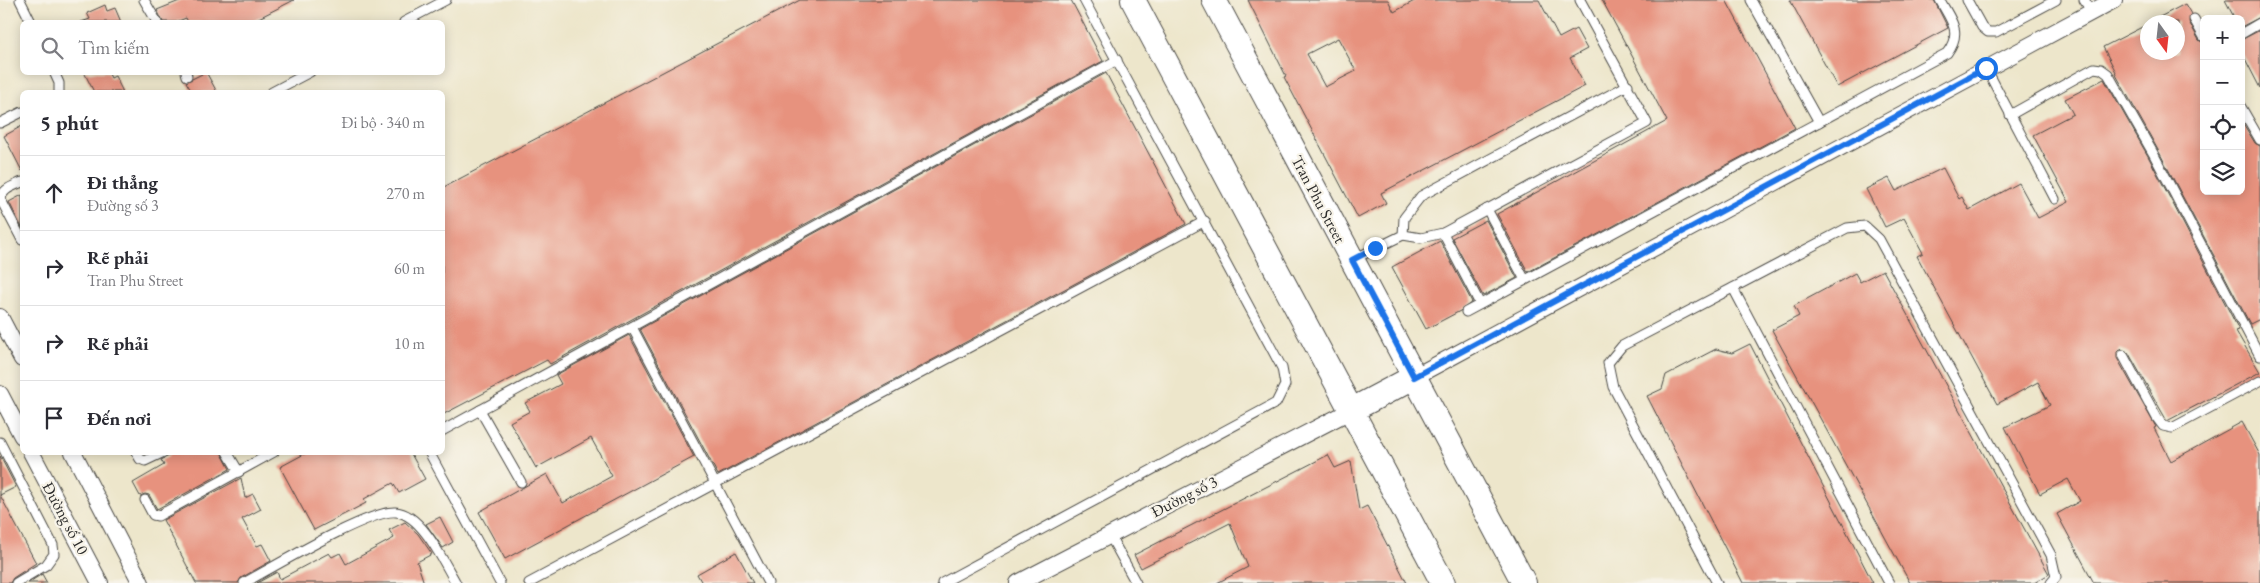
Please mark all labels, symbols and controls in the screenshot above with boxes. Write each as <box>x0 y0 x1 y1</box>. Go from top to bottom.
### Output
north arrow <box>2140 15 2185 60</box>
map controls <box>2200 15 2245 195</box>
button: + <box>2200 15 2245 60</box>
search box <box>20 20 445 75</box>
icon: search <box>38 34 66 62</box>
text: Tìm kiếm <box>78 35 150 60</box>
route start <box>1975 57 1998 80</box>
button: − <box>2200 60 2245 105</box>
button: locate <box>2200 105 2245 150</box>
text: 5 phút <box>40 109 99 136</box>
text: Đi bộ · 340 m <box>341 112 425 133</box>
button: layers <box>2200 150 2245 195</box>
street label: Tran Phu Street <box>1287 152 1350 247</box>
text: Đi thẳng <box>87 170 158 195</box>
icon: ahead <box>40 179 68 207</box>
text: 270 m <box>386 183 425 204</box>
text: Đường số 3 <box>87 195 159 216</box>
route end <box>1364 237 1387 260</box>
text: Rẽ phải <box>87 245 149 270</box>
icon: right <box>40 254 68 282</box>
text: 60 m <box>394 258 425 279</box>
text: Tran Phu Street <box>87 270 183 291</box>
icon: right <box>40 329 68 357</box>
text: Rẽ phải <box>87 331 149 356</box>
text: 10 m <box>394 333 425 354</box>
icon: arrive <box>40 404 68 432</box>
text: Đến nơi <box>87 406 151 431</box>
street label: Đường số 3 <box>1148 471 1221 522</box>
street label: Đường số 10 <box>38 478 94 558</box>

